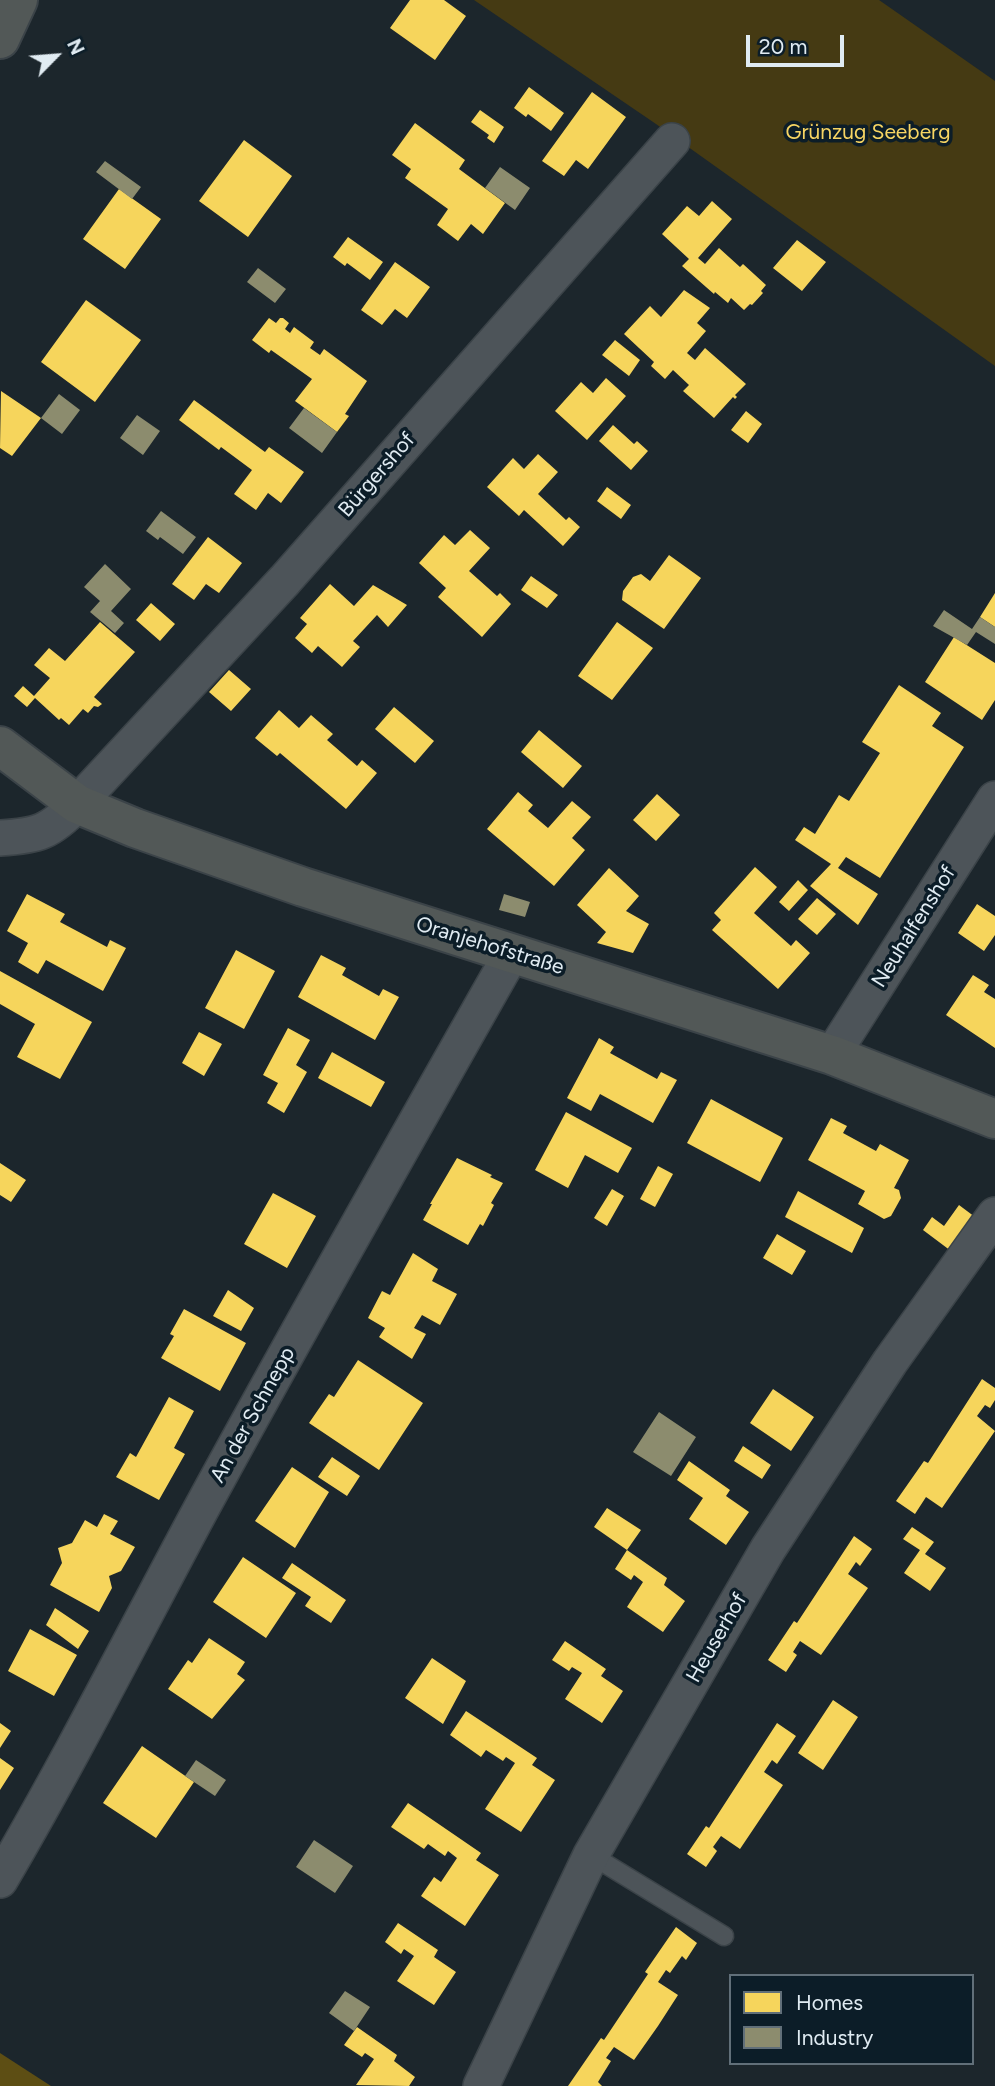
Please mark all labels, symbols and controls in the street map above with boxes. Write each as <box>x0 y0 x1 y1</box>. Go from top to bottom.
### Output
north arrow <box>21 21 91 91</box>
scale bar <box>750 21 848 65</box>
text: 20 m <box>759 34 807 59</box>
text: N <box>62 35 89 58</box>
park label: Grünzug Seeberg <box>785 120 951 146</box>
street label: Bürgershof <box>333 427 421 523</box>
street label: Neuhalfenshof <box>867 861 961 993</box>
street label: Oranjehofstraße <box>413 912 567 980</box>
street label: An der Schnepp <box>205 1343 301 1487</box>
street label: Heuserhof <box>681 1589 753 1687</box>
legend <box>729 1974 974 2065</box>
text: Homes <box>796 1990 863 2015</box>
text: Industry <box>796 2025 873 2050</box>

